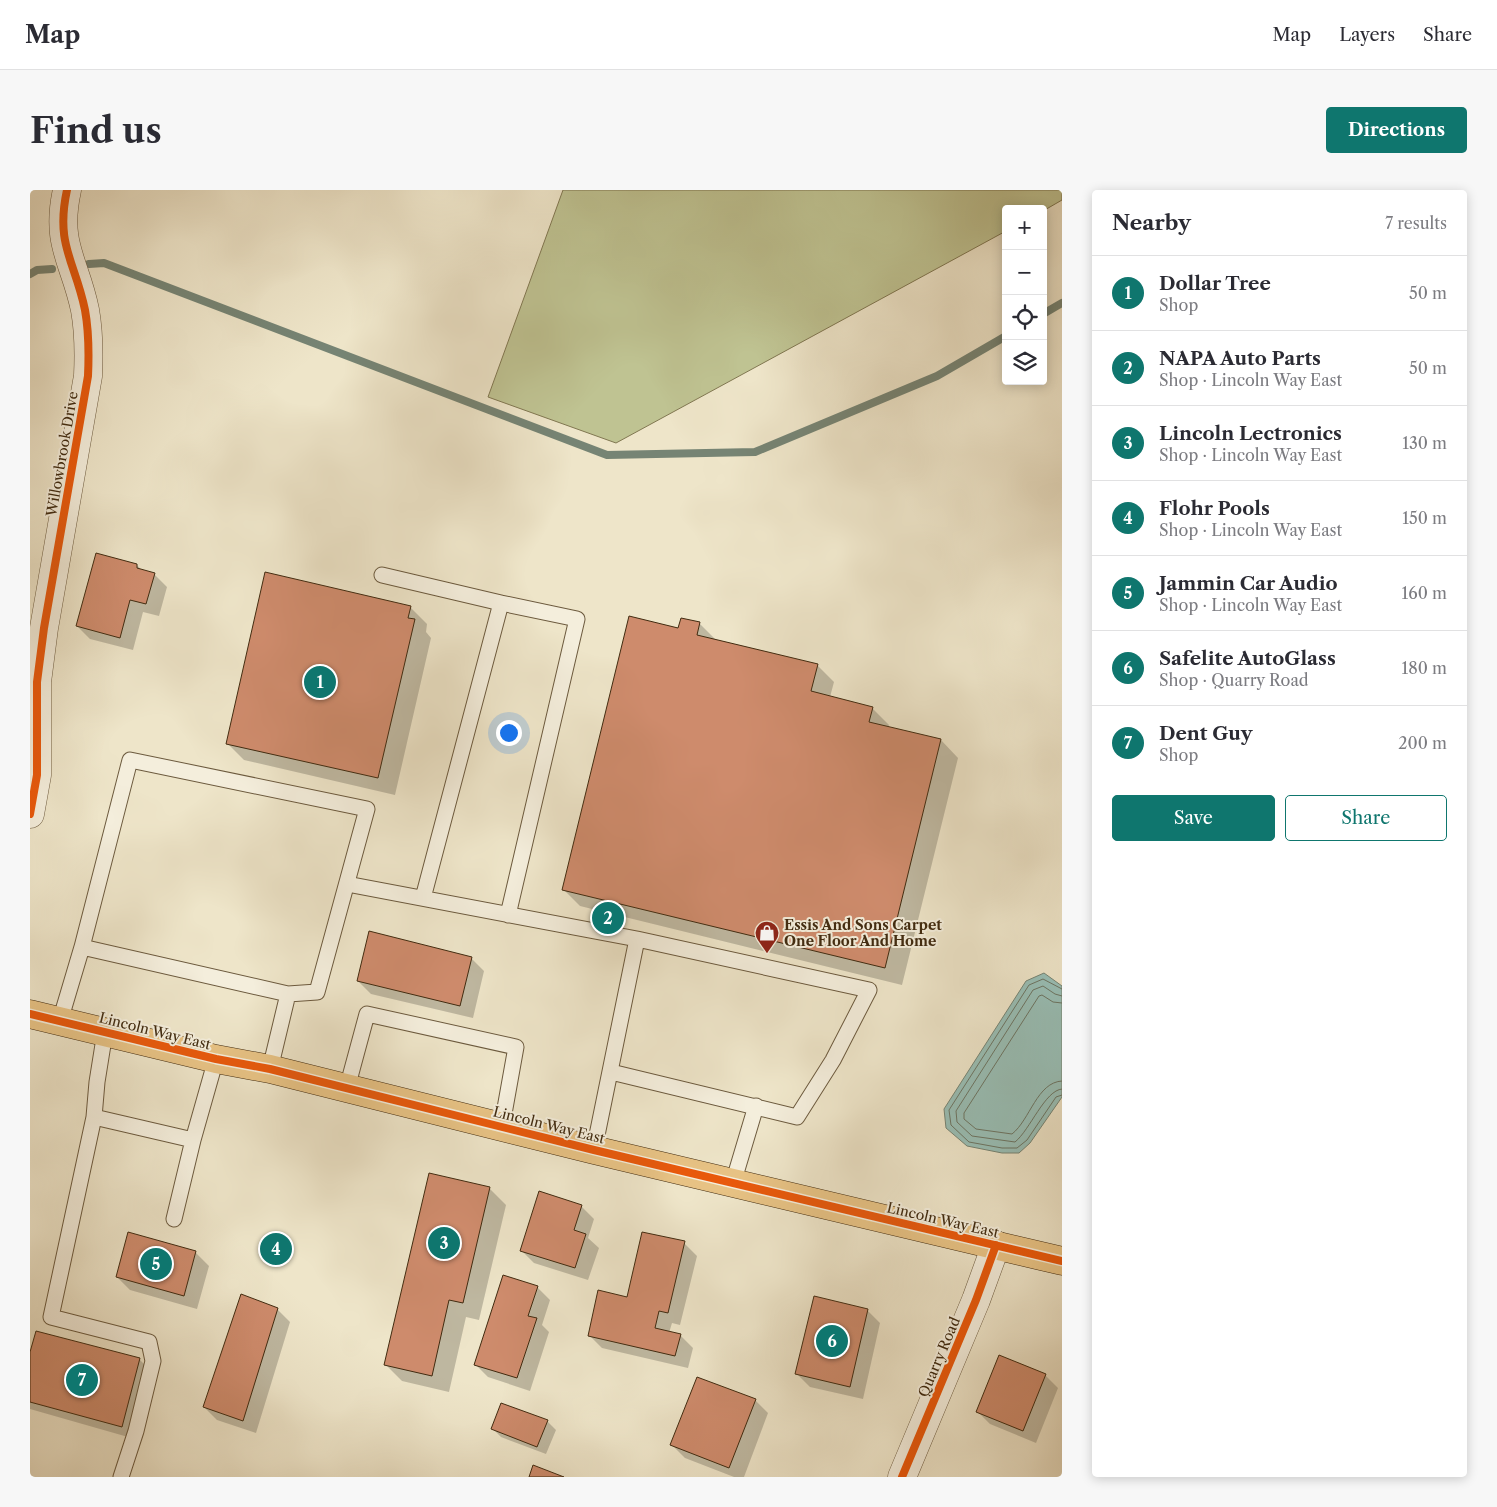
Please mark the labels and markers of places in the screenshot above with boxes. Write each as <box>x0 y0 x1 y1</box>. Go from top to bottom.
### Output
pin: 1 <box>304 663 336 701</box>
pin: 2 <box>592 899 624 937</box>
place label: Essis And Sons Carpet One Floor And Home <box>784 916 942 950</box>
shop icon: Essis And Sons Carpet One Floor And Home <box>754 920 780 954</box>
pin: 3 <box>428 1224 460 1262</box>
pin: 4 <box>260 1230 292 1268</box>
pin: 5 <box>140 1245 172 1283</box>
pin: 6 <box>816 1322 848 1360</box>
pin: 7 <box>66 1361 98 1399</box>

